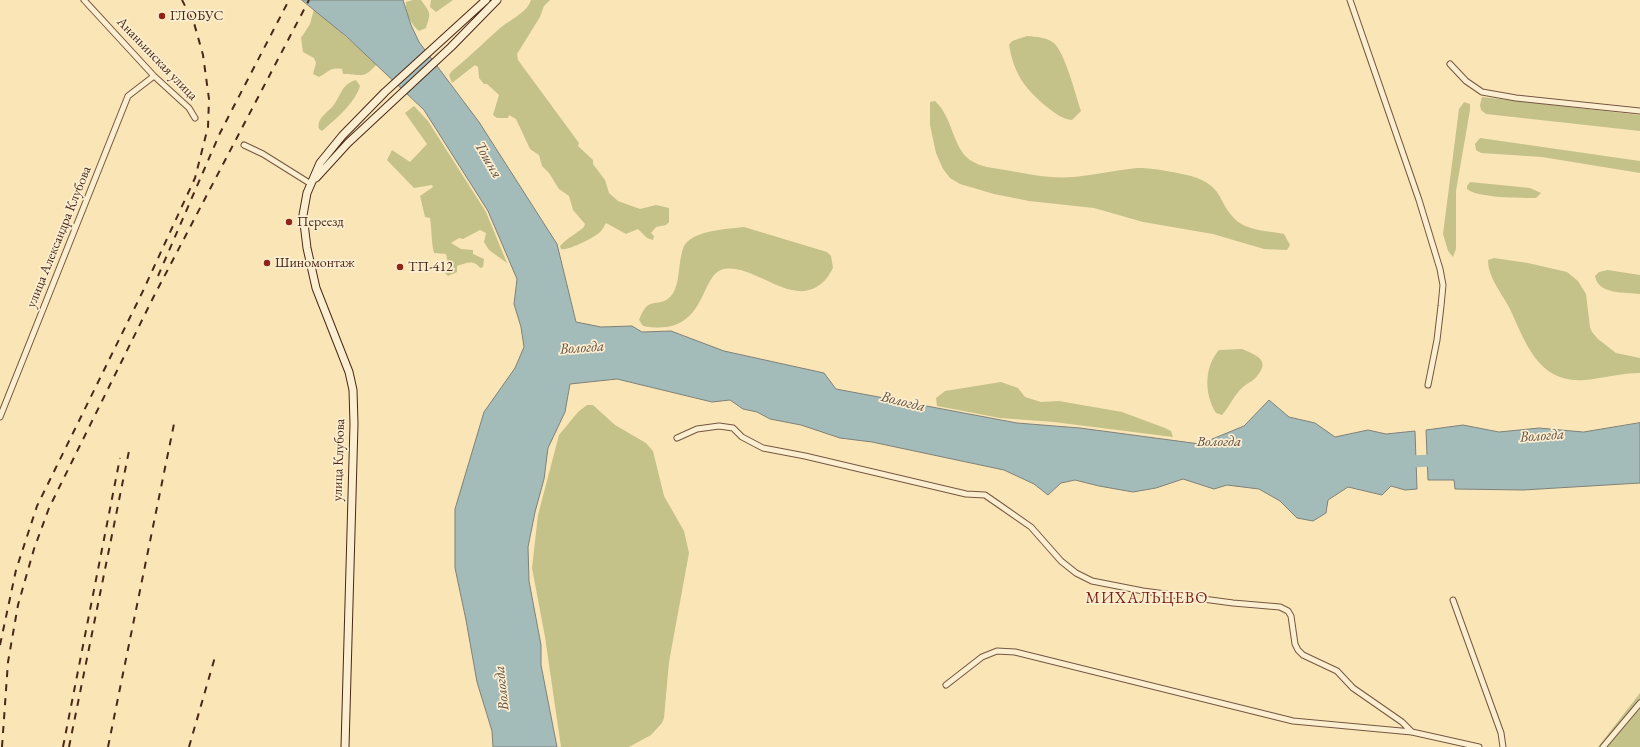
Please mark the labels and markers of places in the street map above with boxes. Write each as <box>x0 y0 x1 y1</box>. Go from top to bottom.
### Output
place label: ГЛОБУС <box>170 8 223 24</box>
marker: ГЛОБУС <box>157 11 167 21</box>
place label: Переезд <box>297 214 344 230</box>
marker: Переезд <box>284 217 294 227</box>
place label: Шиномонтаж <box>275 255 355 271</box>
marker: Шиномонтаж <box>262 258 272 268</box>
place label: ТП-412 <box>408 259 453 275</box>
marker: ТП-412 <box>395 262 405 272</box>

